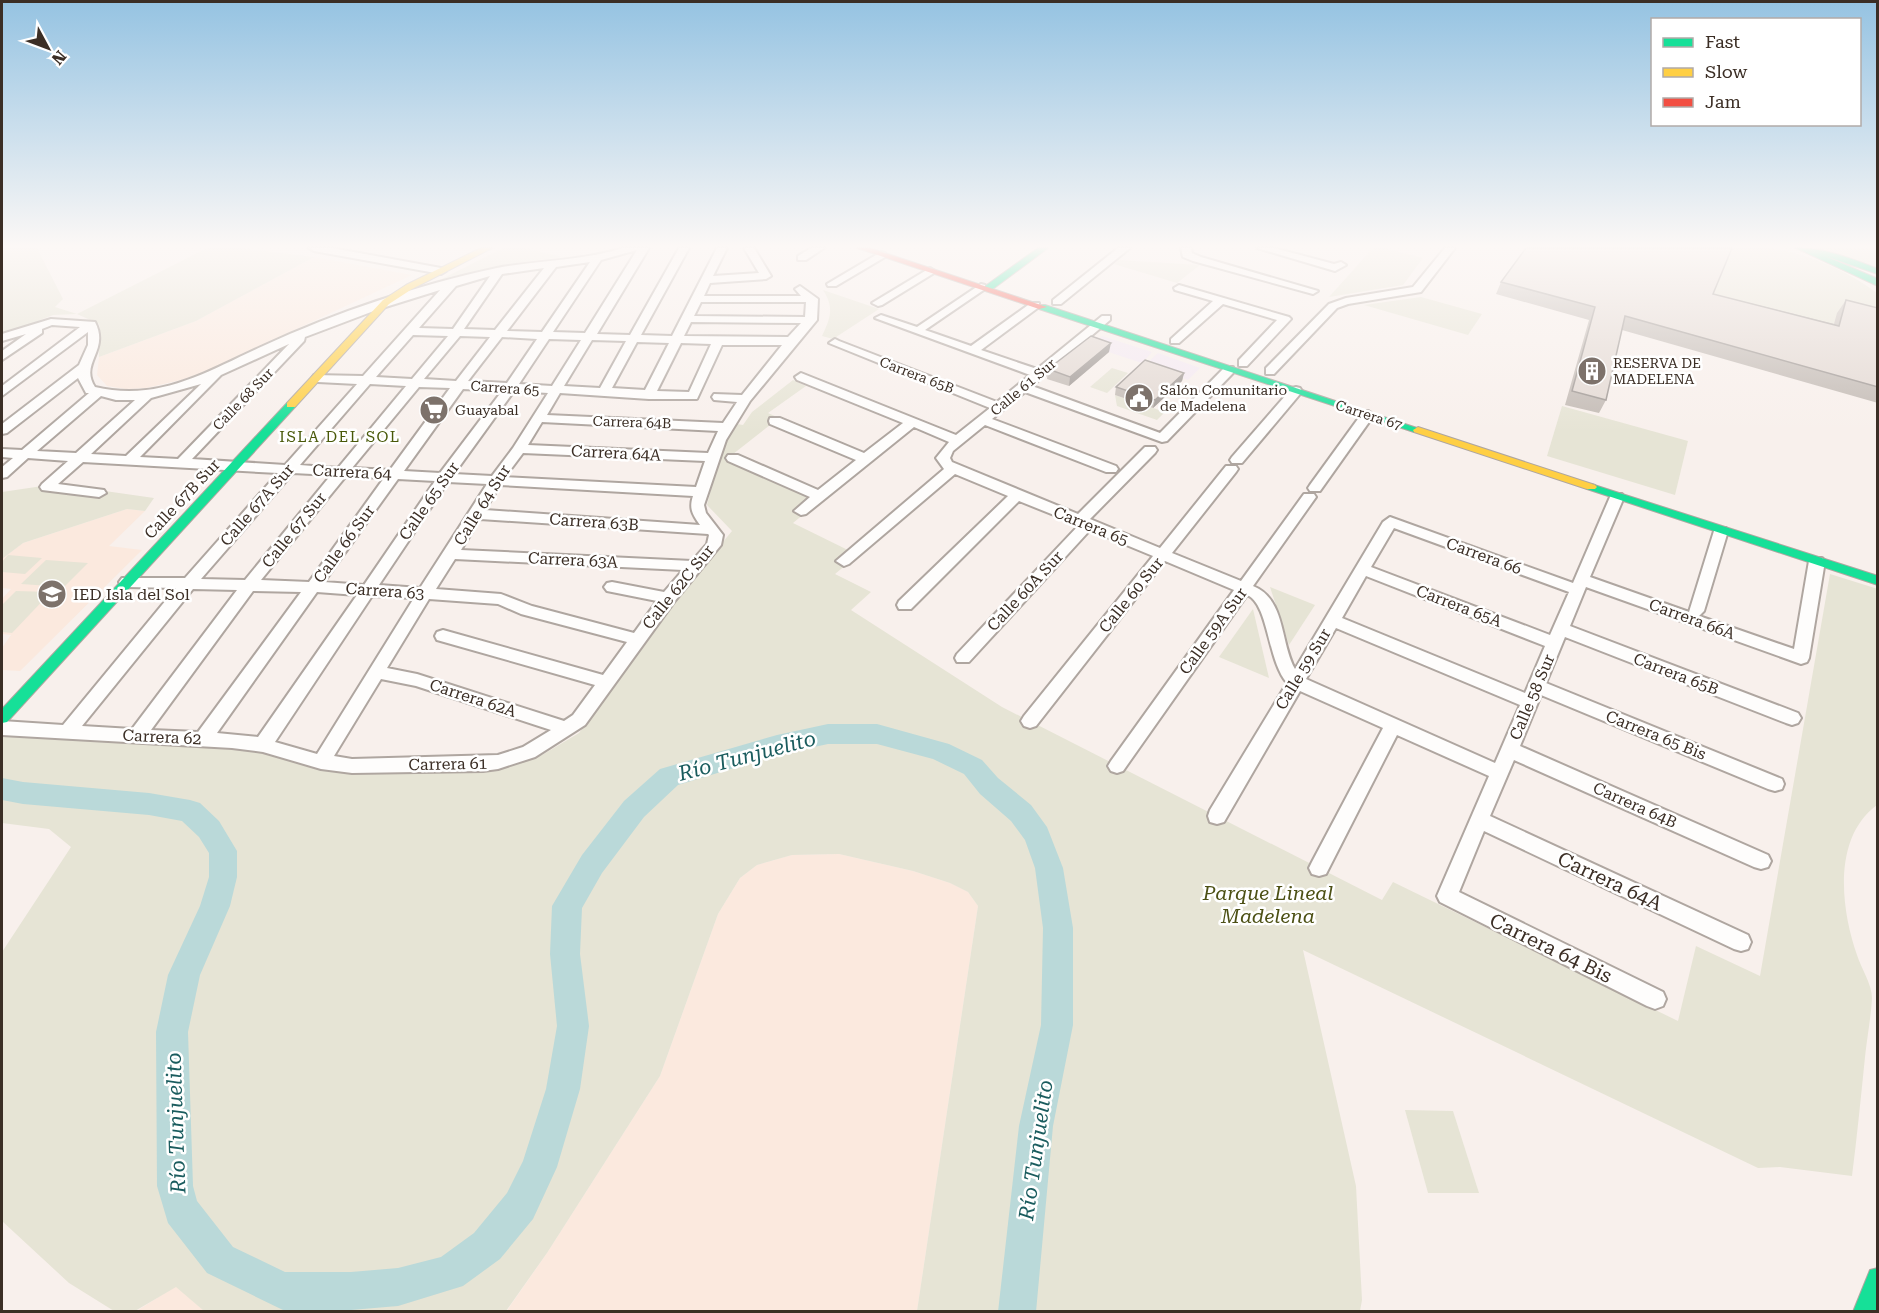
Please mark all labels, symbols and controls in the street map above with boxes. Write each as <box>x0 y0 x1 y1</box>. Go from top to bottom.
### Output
north arrow <box>18 18 78 78</box>
legend <box>1651 18 1861 126</box>
text: Fast <box>1705 31 1740 52</box>
text: N <box>48 47 70 68</box>
text: Slow <box>1705 61 1747 82</box>
text: Jam <box>1705 91 1741 112</box>
street label: Carrera 65B <box>877 353 957 397</box>
street label: Calle 61 Sur <box>987 355 1059 419</box>
building icon: RESERVA DE MADELENA <box>1576 355 1608 387</box>
place label: RESERVA DE MADELENA <box>1613 355 1701 387</box>
street label: Calle 68 Sur <box>209 365 277 433</box>
street label: Carrera 65 <box>470 378 540 398</box>
public building icon: Salón Comunitario de Madelena <box>1123 382 1155 414</box>
place label: Salón Comunitario de Madelena <box>1160 382 1287 414</box>
supermarket icon: Guayabal <box>418 394 450 426</box>
street label: Carrera 67 <box>1334 397 1404 433</box>
place label: Guayabal <box>455 402 519 418</box>
street label: Carrera 64B <box>593 413 671 431</box>
district label: ISLA DEL SOL <box>279 428 401 446</box>
street label: Carrera 64A <box>570 441 662 465</box>
street label: Calle 67B Sur <box>140 455 224 543</box>
street label: Calle 65 Sur <box>395 458 463 544</box>
street label: Calle 67A Sur <box>216 460 298 550</box>
street label: Carrera 64 <box>312 460 392 484</box>
street label: Calle 64 Sur <box>450 461 514 549</box>
street label: Calle 67 Sur <box>258 488 330 571</box>
street label: Calle 66 Sur <box>309 501 379 587</box>
street label: Carrera 65 <box>1051 502 1131 550</box>
street label: Carrera 63B <box>549 509 639 535</box>
street label: Carrera 66 <box>1444 534 1524 578</box>
street label: Calle 62C Sur <box>638 541 718 633</box>
street label: Calle 60A Sur <box>983 547 1067 635</box>
street label: Carrera 63A <box>527 548 619 572</box>
street label: Calle 60 Sur <box>1095 553 1167 636</box>
school or university icon: IED Isla del Sol <box>36 578 68 610</box>
street label: Carrera 63 <box>345 579 425 603</box>
street label: Carrera 65A <box>1414 581 1505 631</box>
street label: Calle 59A Sur <box>1175 584 1251 678</box>
place label: IED Isla del Sol <box>73 585 190 604</box>
street label: Carrera 66A <box>1646 595 1738 644</box>
street label: Calle 59 Sur <box>1271 625 1335 713</box>
street label: Carrera 65B <box>1631 649 1721 699</box>
street label: Calle 58 Sur <box>1505 651 1559 743</box>
street label: Carrera 62A <box>427 675 520 721</box>
street label: Carrera 65 Bis <box>1603 706 1709 764</box>
street label: Carrera 62 <box>122 725 202 749</box>
water label: Río Tunjuelito <box>675 726 818 786</box>
street label: Carrera 61 <box>408 754 488 774</box>
street label: Carrera 64B <box>1590 778 1680 832</box>
street label: Carrera 64A <box>1554 846 1666 916</box>
park label: Parque Lineal Madelena <box>1202 881 1333 928</box>
street label: Carrera 64 Bis <box>1486 908 1616 988</box>
water label: Río Tunjuelito <box>162 1052 190 1195</box>
water label: Río Tunjuelito <box>1014 1078 1058 1223</box>

